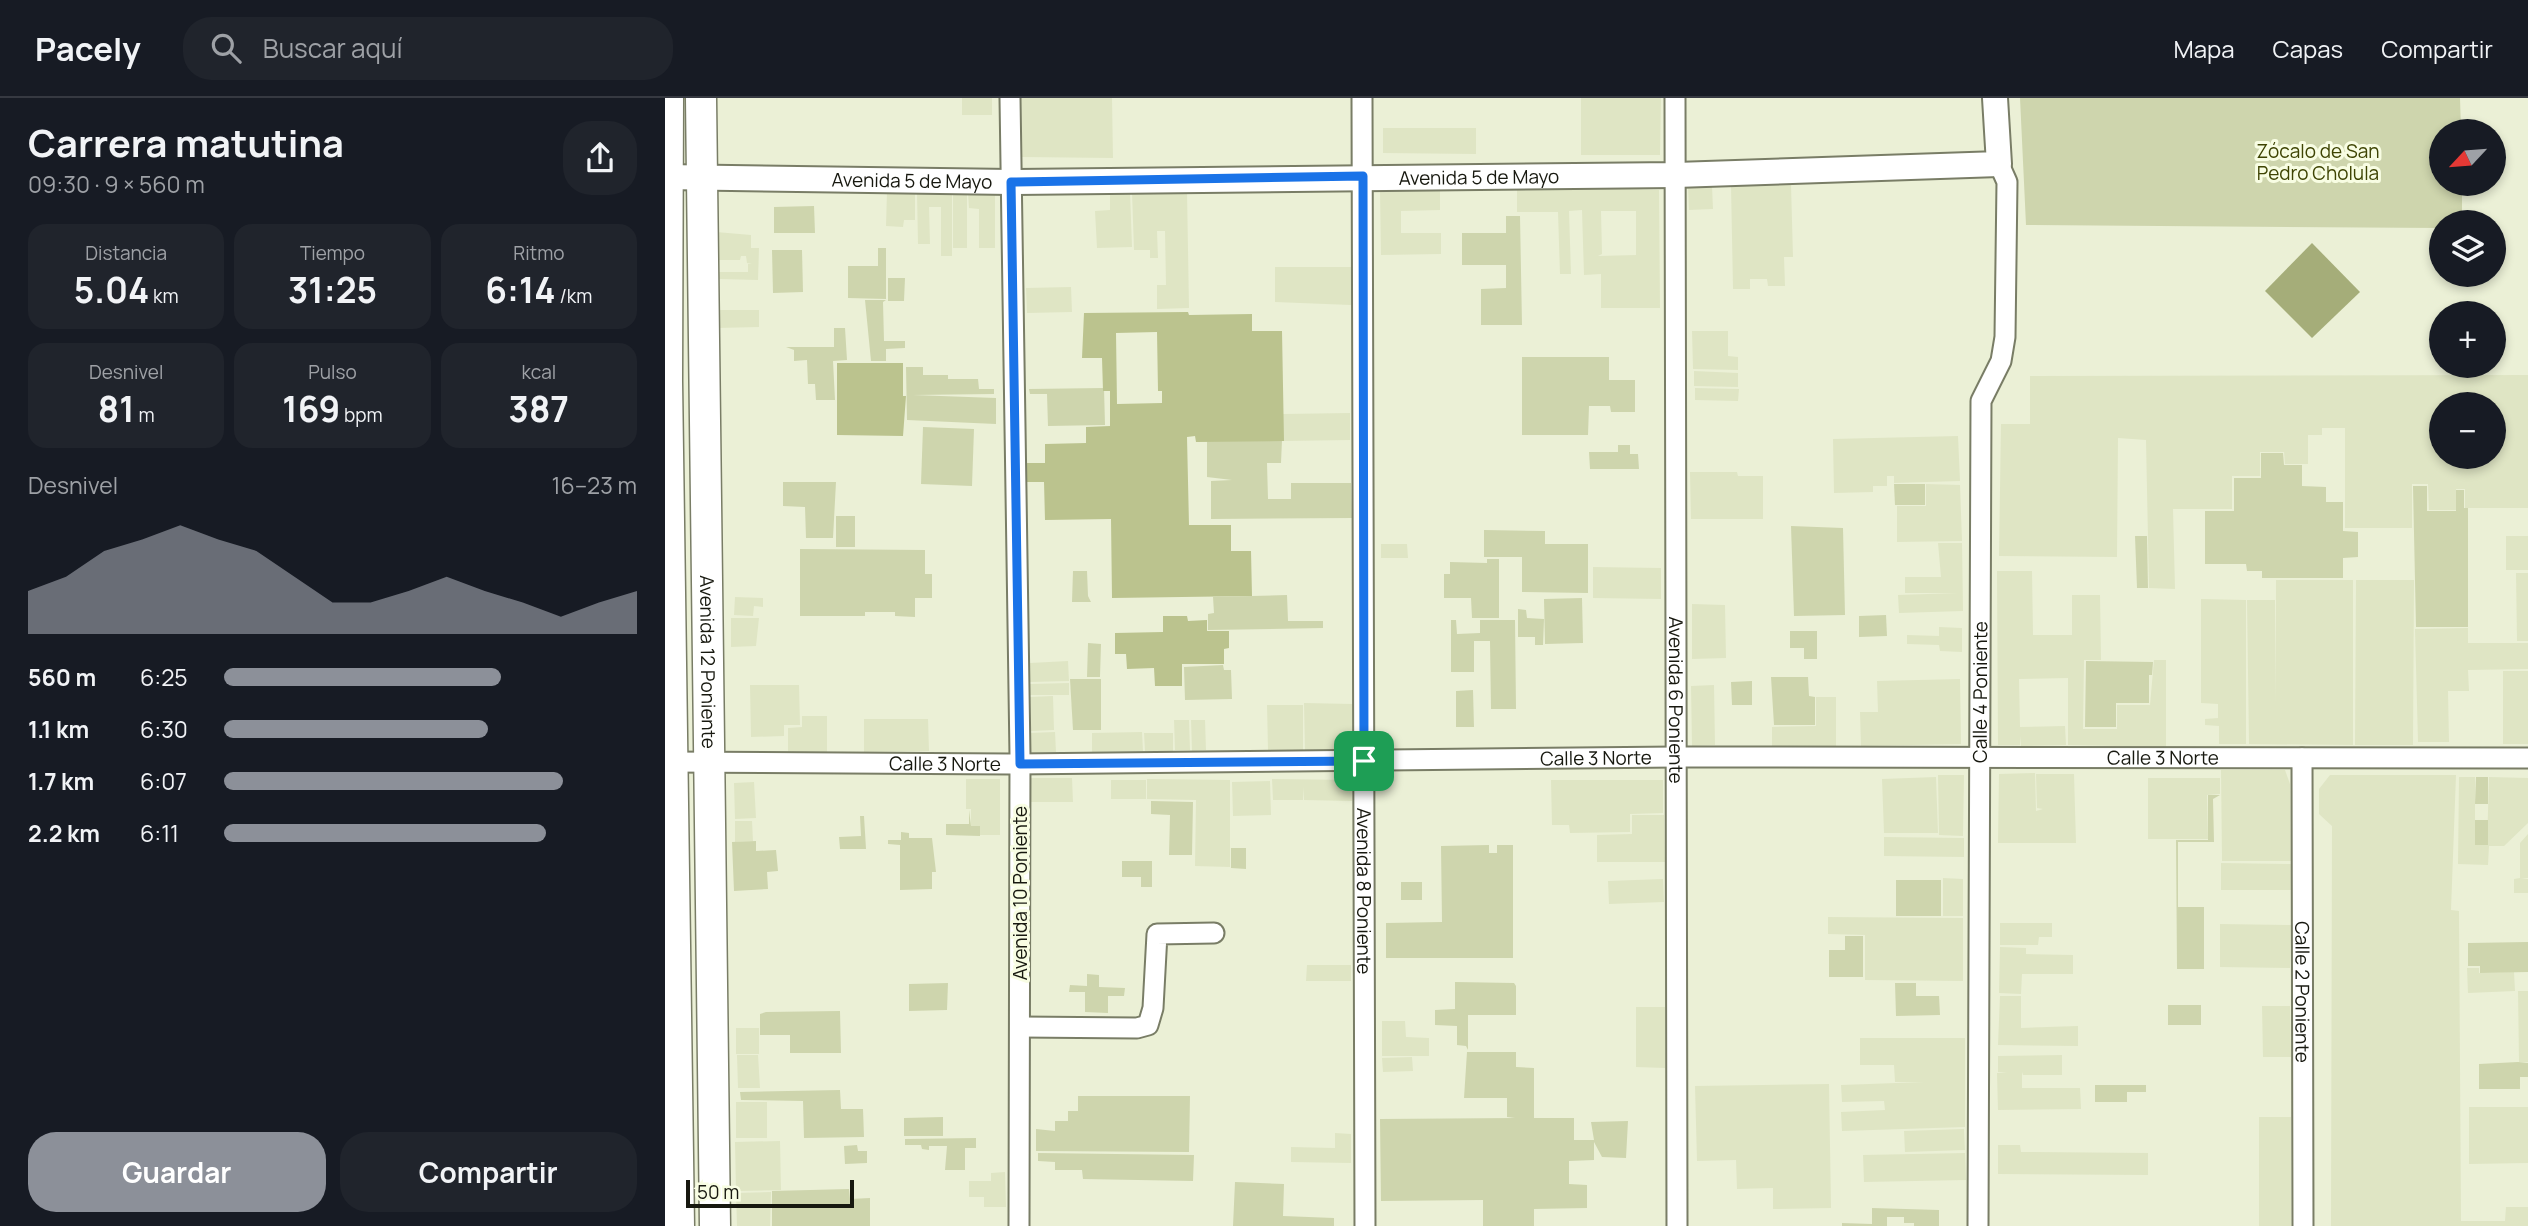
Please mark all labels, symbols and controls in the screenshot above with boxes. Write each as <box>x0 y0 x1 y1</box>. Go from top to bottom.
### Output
search box <box>183 17 673 80</box>
text: Pacely <box>35 26 141 71</box>
icon: search <box>207 29 245 67</box>
text: Buscar aquí <box>263 30 402 66</box>
text: Mapa <box>2174 32 2235 65</box>
text: Capas <box>2273 32 2343 65</box>
text: Compartir <box>2381 32 2493 65</box>
text: Carrera matutina <box>28 116 344 168</box>
north arrow <box>2429 119 2506 196</box>
map controls <box>2429 119 2506 469</box>
button: share <box>563 121 637 195</box>
park label: Zócalo de San Pedro Cholula <box>2256 138 2380 186</box>
street label: Avenida 5 de Mayo <box>1398 163 1559 191</box>
street label: Avenida 5 de Mayo <box>831 166 992 195</box>
text: 09:30 · 9 × 560 m <box>28 168 205 200</box>
button: layers <box>2429 210 2506 287</box>
text: Distancia <box>85 240 167 266</box>
text: Tiempo <box>300 240 365 266</box>
text: Ritmo <box>513 240 564 266</box>
text: 5.04 <box>74 266 149 314</box>
text: 31:25 <box>288 266 377 314</box>
text: 6:14 <box>485 266 556 314</box>
text: km <box>149 283 179 309</box>
text: /km <box>556 283 592 309</box>
button: + <box>2429 301 2506 378</box>
text: Desnivel <box>89 359 163 385</box>
text: Pulso <box>308 359 357 385</box>
text: kcal <box>521 359 556 385</box>
text: 81 <box>98 385 135 433</box>
text: 169 <box>282 385 340 433</box>
text: 387 <box>509 385 569 433</box>
button: − <box>2429 392 2506 469</box>
text: m <box>135 402 155 428</box>
text: bpm <box>340 402 383 428</box>
text: Desnivel <box>28 469 118 501</box>
text: 16–23 m <box>551 469 637 501</box>
street label: Avenida 12 Poniente <box>694 575 722 749</box>
street label: Avenida 6 Poniente <box>1663 616 1689 784</box>
street label: Calle 4 Poniente <box>1967 621 1993 763</box>
text: 560 m <box>28 661 96 693</box>
text: 6:25 <box>140 661 188 693</box>
text: 1.1 km <box>28 713 89 745</box>
text: 6:30 <box>140 713 188 745</box>
pin <box>1334 731 1394 791</box>
icon: arrive <box>1345 742 1383 780</box>
street label: Calle 3 Norte <box>1540 744 1652 771</box>
street label: Calle 3 Norte <box>2107 745 2219 771</box>
street label: Calle 3 Norte <box>889 750 1001 777</box>
text: 1.7 km <box>28 765 94 797</box>
text: 6:07 <box>140 765 187 797</box>
street label: Avenida 10 Poniente <box>1007 806 1033 980</box>
street label: Avenida 8 Poniente <box>1351 808 1377 974</box>
text: 2.2 km <box>28 817 100 849</box>
text: 6:11 <box>140 817 179 849</box>
street label: Calle 2 Poniente <box>2289 921 2316 1063</box>
button: Guardar <box>28 1132 326 1212</box>
button: Compartir <box>340 1132 637 1212</box>
scale bar <box>686 1177 854 1209</box>
text: 50 m <box>697 1179 739 1205</box>

